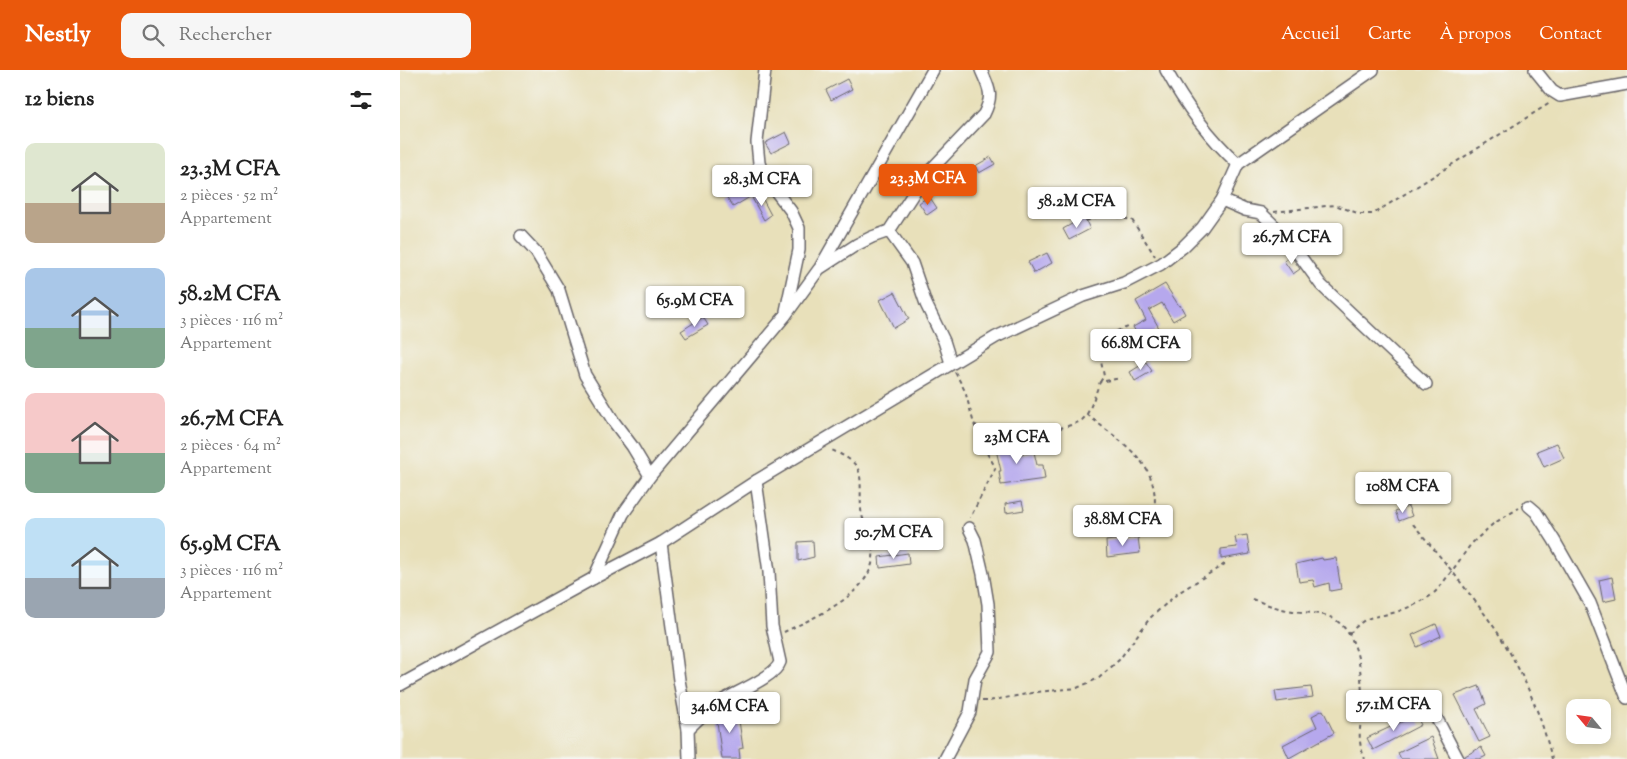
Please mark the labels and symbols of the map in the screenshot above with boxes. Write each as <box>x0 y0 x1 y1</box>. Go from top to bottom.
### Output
pin: 28.3M CFA <box>705 164 819 207</box>
pin: 23.3M CFA <box>871 164 985 206</box>
pin: 58.2M CFA <box>1020 186 1134 229</box>
pin: 26.7M CFA <box>1235 222 1349 265</box>
pin: 65.9M CFA <box>638 286 752 328</box>
pin: 66.8M CFA <box>1084 328 1198 371</box>
pin: 23M CFA <box>971 422 1063 465</box>
pin: 108M CFA <box>1351 472 1455 514</box>
pin: 38.8M CFA <box>1066 504 1180 547</box>
pin: 50.7M CFA <box>837 518 951 560</box>
pin: 57.1M CFA <box>1337 690 1451 732</box>
pin: 34.6M CFA <box>673 692 787 734</box>
north arrow <box>1566 699 1611 744</box>

